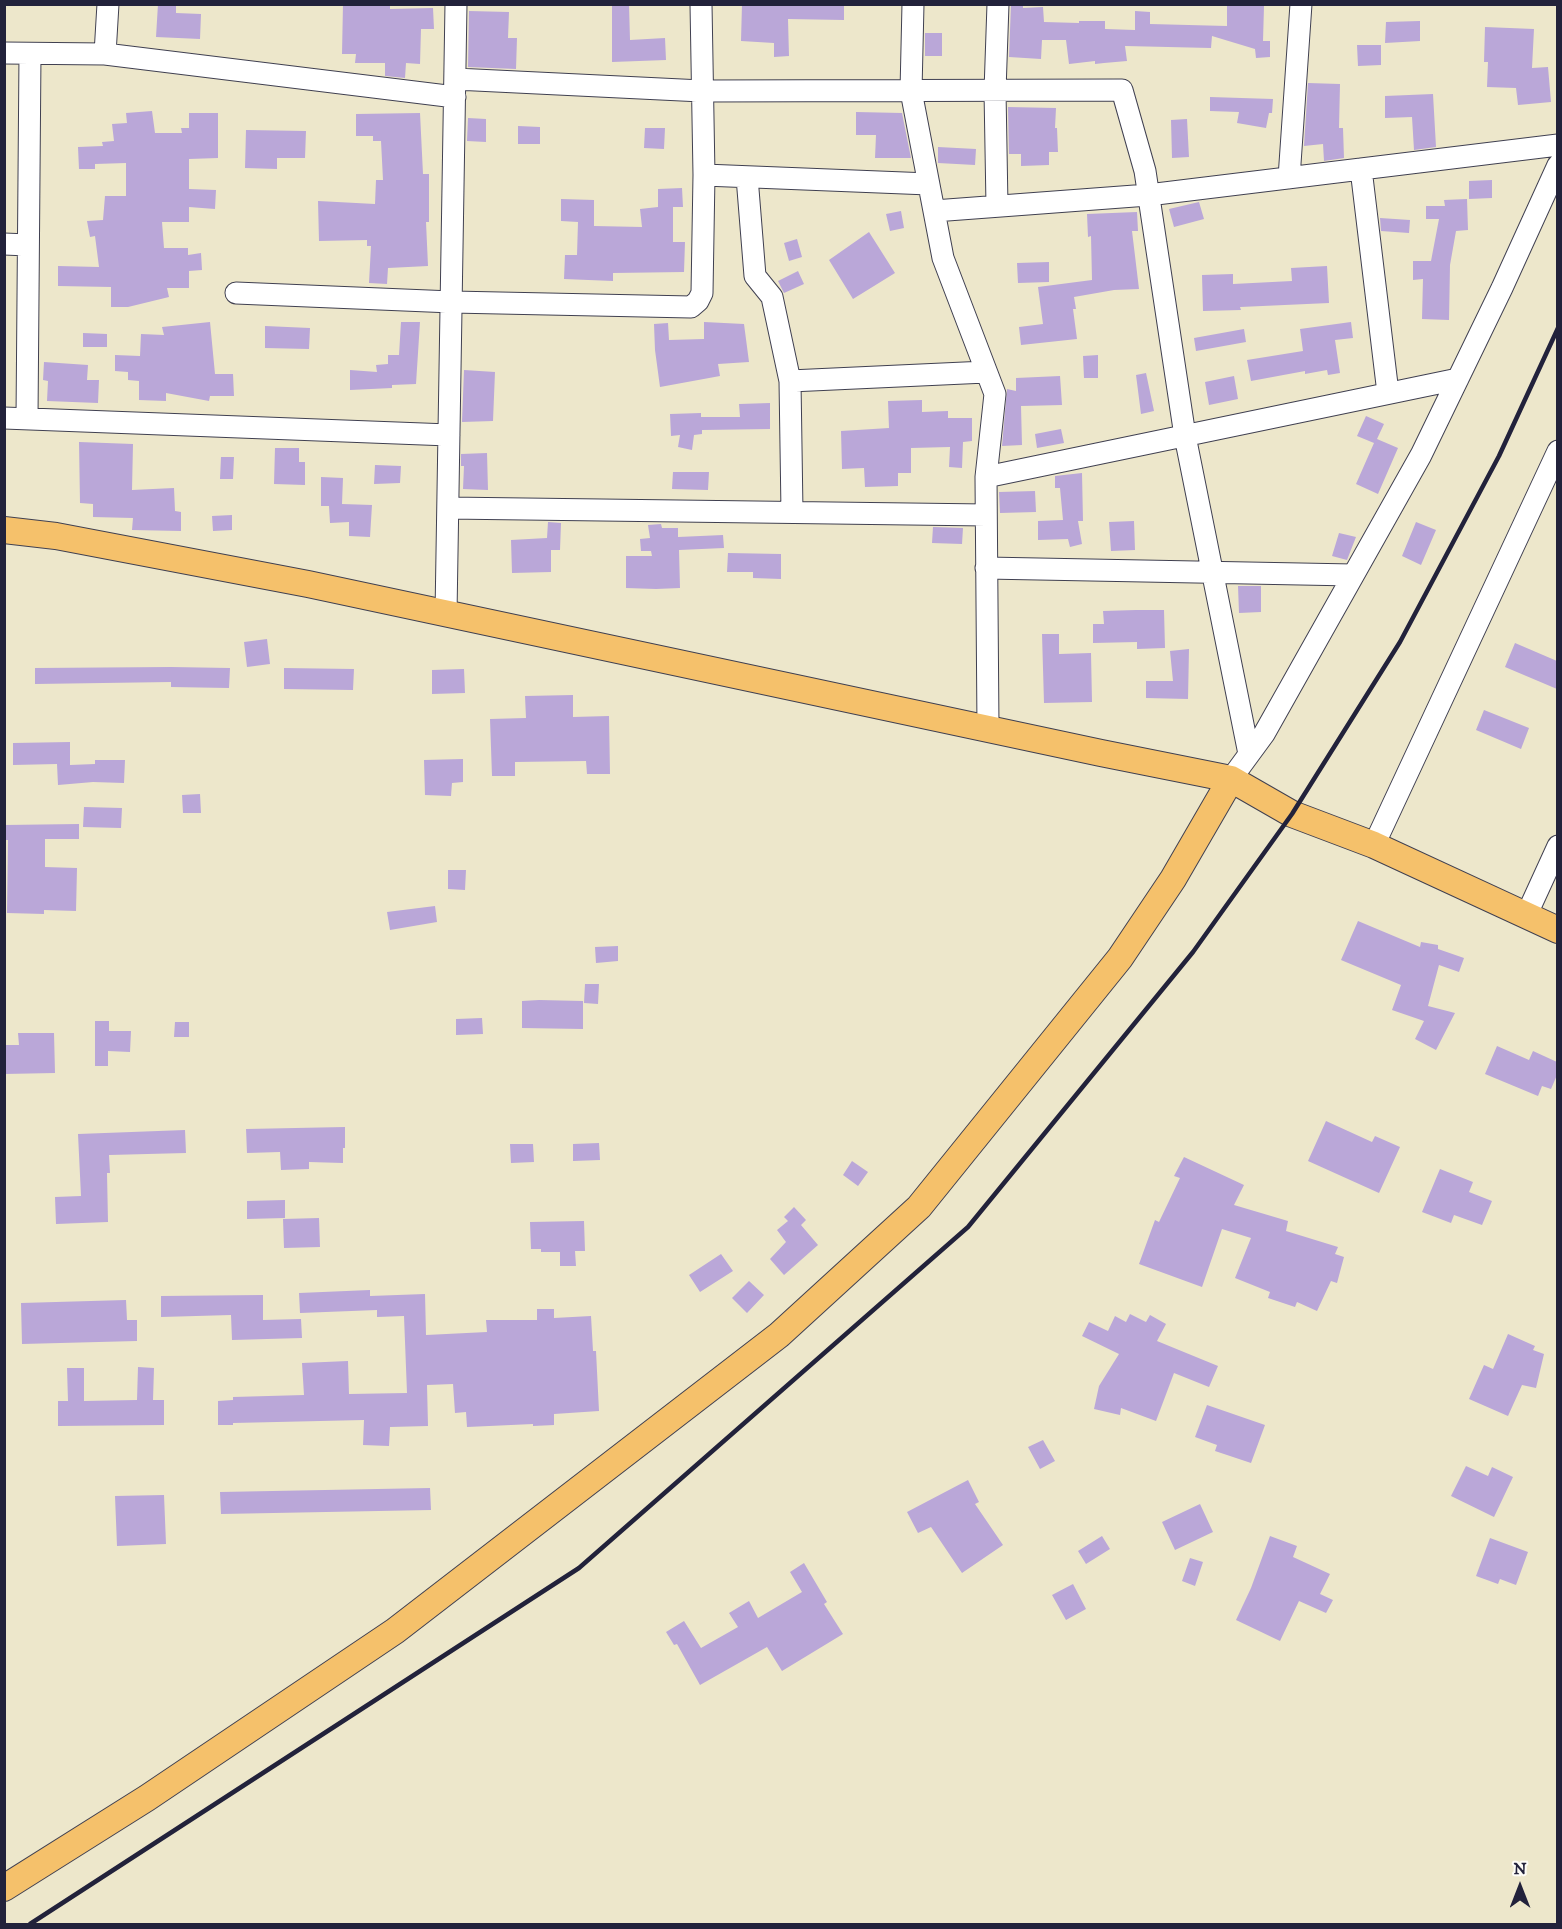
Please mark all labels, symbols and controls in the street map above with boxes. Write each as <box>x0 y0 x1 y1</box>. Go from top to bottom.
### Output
north arrow <box>1490 1857 1550 1917</box>
text: N <box>1513 1859 1527 1879</box>

